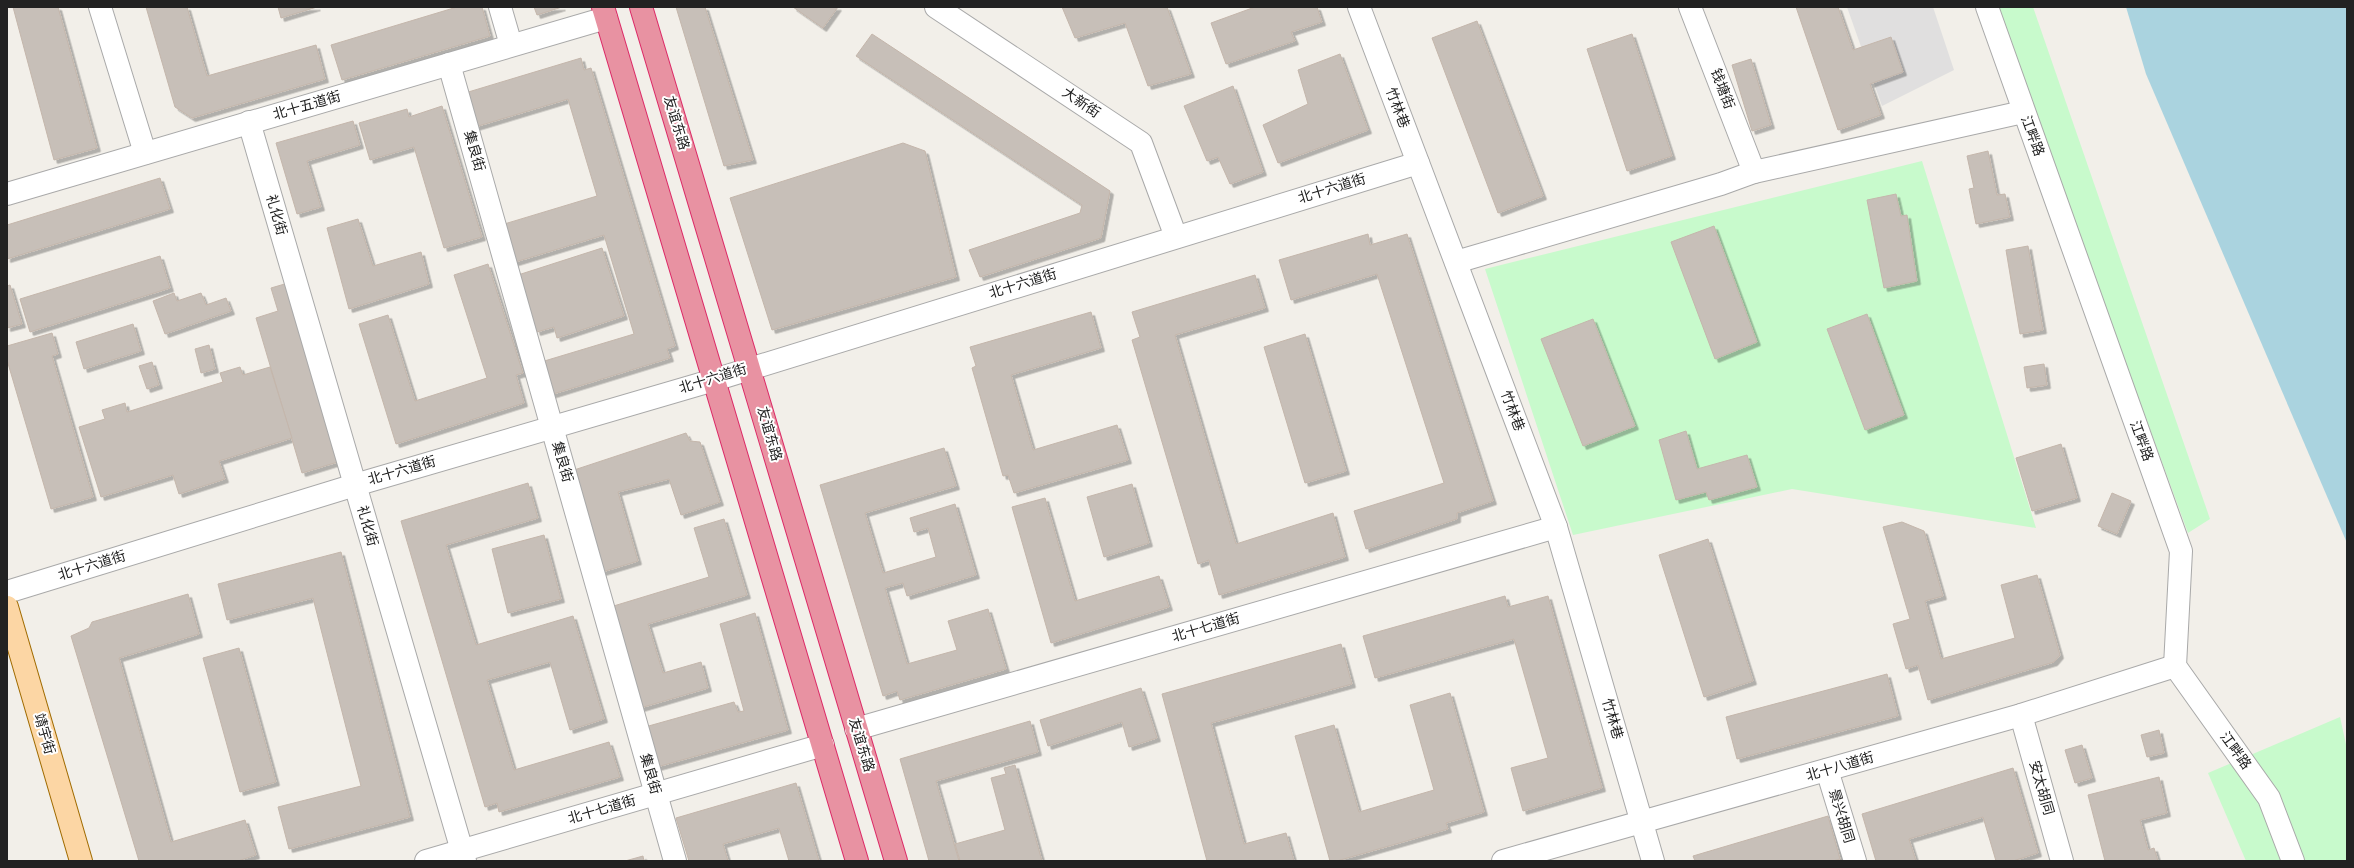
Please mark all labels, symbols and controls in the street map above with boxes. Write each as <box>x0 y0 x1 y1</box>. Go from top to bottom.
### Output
street label: 钱塘街 <box>1708 66 1738 111</box>
street label: 大新街 <box>1060 85 1103 121</box>
street label: 竹林巷 <box>1383 86 1412 130</box>
street label: 北十五道街 <box>271 88 343 122</box>
street label: 友谊东路 <box>661 94 692 152</box>
street label: 江畔路 <box>2018 114 2047 158</box>
street label: 集良街 <box>461 129 487 173</box>
street label: 北十六道街 <box>1296 170 1368 206</box>
street label: 礼化街 <box>263 192 290 237</box>
street label: 北十六道街 <box>987 265 1059 301</box>
street label: 北十六道街 <box>677 360 749 396</box>
street label: 竹林巷 <box>1498 389 1527 433</box>
street label: 友谊东路 <box>755 405 784 463</box>
street label: 江畔路 <box>2127 419 2156 463</box>
street label: 集良街 <box>549 440 575 484</box>
street label: 北十六道街 <box>366 453 438 487</box>
street label: 礼化街 <box>354 503 381 548</box>
street label: 北十六道街 <box>56 547 128 583</box>
street label: 北十七道街 <box>1170 610 1242 644</box>
street label: 竹林巷 <box>1599 697 1625 741</box>
street label: 靖宇街 <box>31 712 57 756</box>
street label: 友谊东路 <box>846 716 877 774</box>
street label: 江畔路 <box>2217 729 2254 772</box>
street label: 北十八道街 <box>1804 749 1876 783</box>
street label: 集良街 <box>637 752 663 796</box>
street label: 安太胡同 <box>2027 759 2056 817</box>
street label: 景兴胡同 <box>1826 787 1857 845</box>
street label: 北十七道街 <box>566 792 638 826</box>

